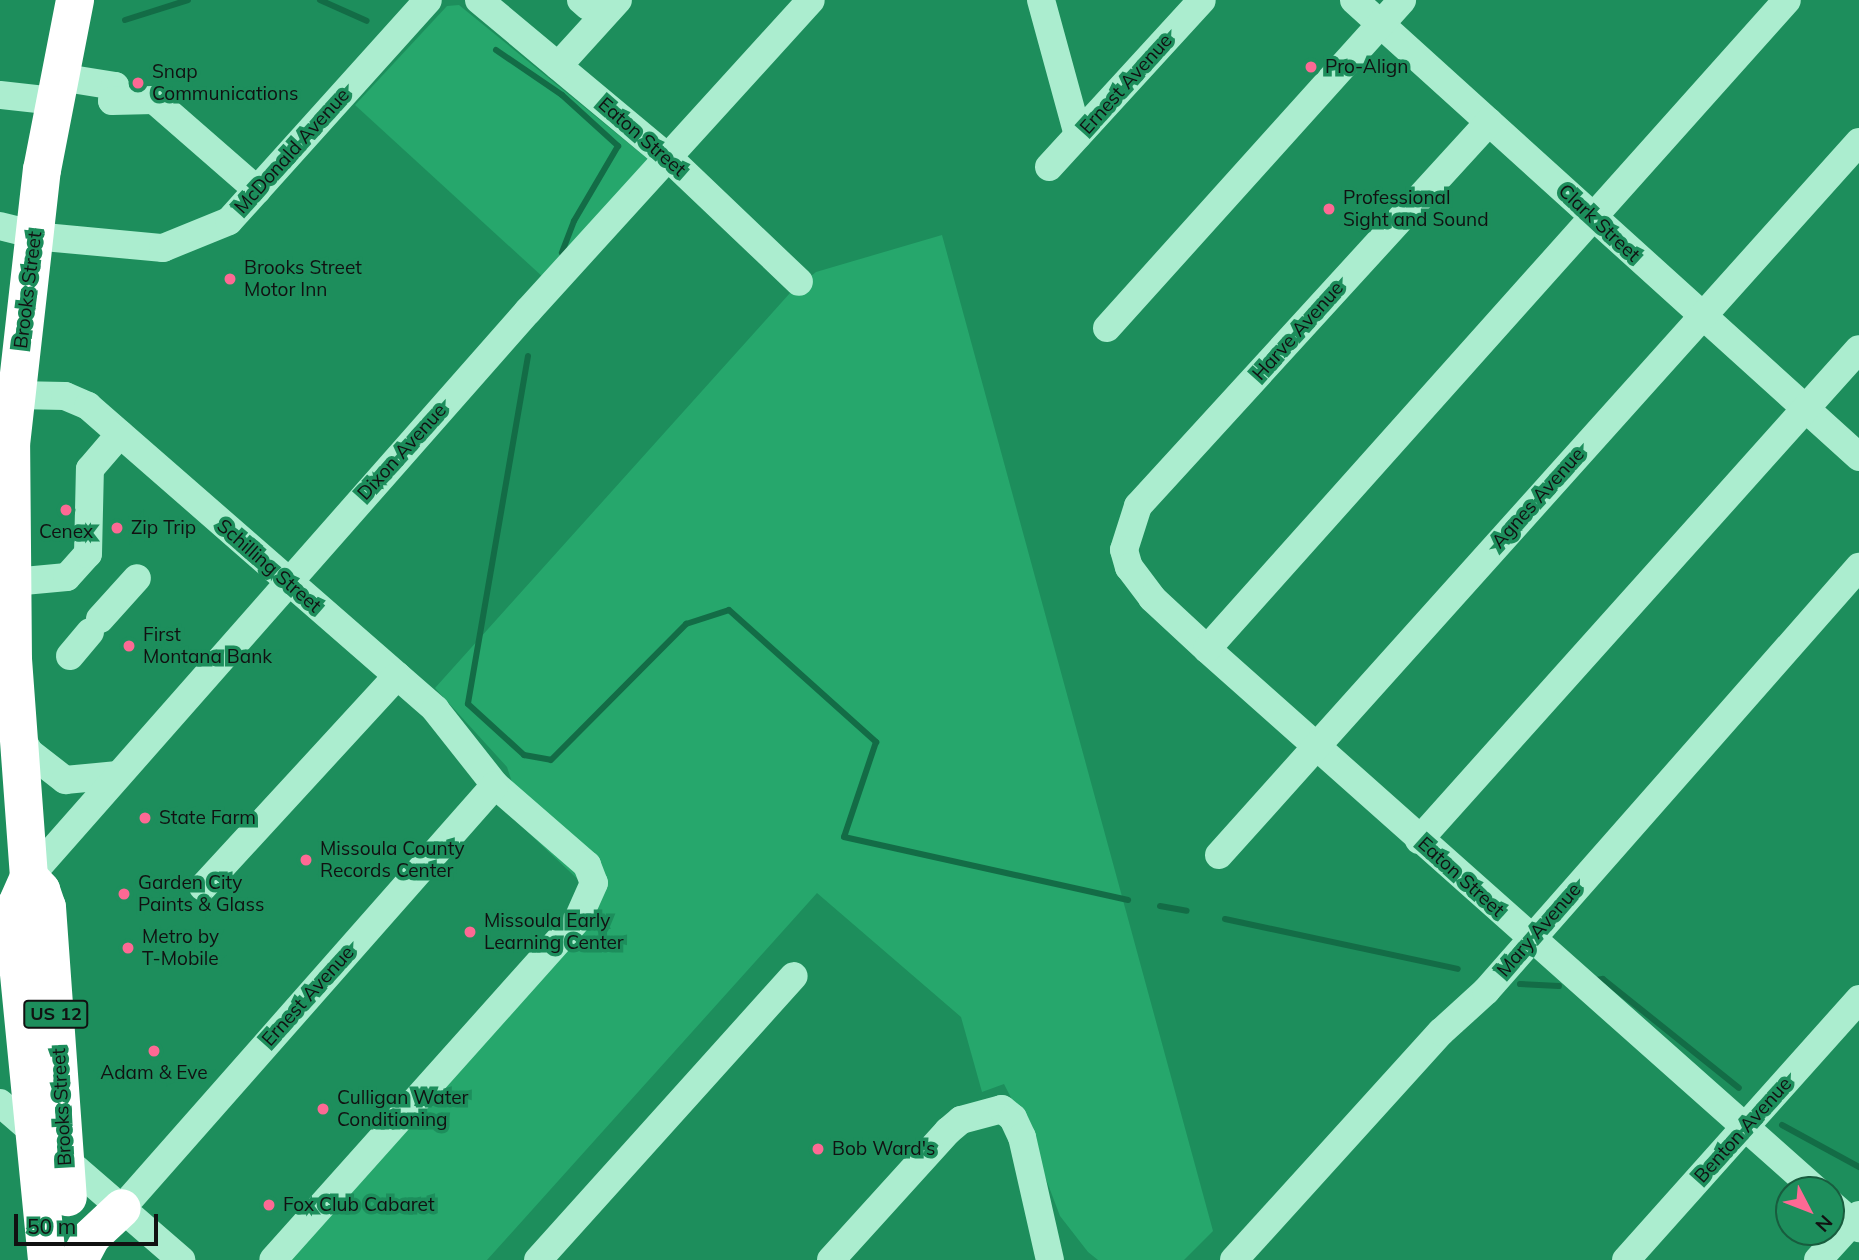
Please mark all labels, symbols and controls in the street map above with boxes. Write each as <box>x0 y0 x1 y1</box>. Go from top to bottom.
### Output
street label: Ernest Avenue <box>1075 29 1177 139</box>
place label: Pro-Align <box>1325 56 1408 78</box>
marker: Pro-Align <box>1303 59 1319 75</box>
place label: Snap Communications <box>152 61 298 105</box>
marker: Snap Communications <box>130 75 146 91</box>
street label: McDonald Avenue <box>230 84 354 218</box>
street label: Eaton Street <box>594 93 690 181</box>
street label: Clark Street <box>1554 180 1644 266</box>
place label: Professional Sight and Sound <box>1343 187 1489 231</box>
marker: Professional Sight and Sound <box>1321 201 1337 217</box>
street label: Brooks Street <box>9 230 47 350</box>
place label: Brooks Street Motor Inn <box>244 257 362 301</box>
marker: Brooks Street Motor Inn <box>222 271 238 287</box>
street label: Harve Avenue <box>1248 277 1348 385</box>
street label: Dixon Avenue <box>353 399 451 505</box>
street label: Agnes Avenue <box>1487 443 1589 553</box>
marker: Cenex <box>58 502 74 518</box>
street label: Schilling Street <box>212 515 326 617</box>
place label: Zip Trip <box>131 517 196 539</box>
marker: Zip Trip <box>109 520 125 536</box>
place label: Cenex <box>39 521 93 543</box>
place label: First Montana Bank <box>143 624 272 668</box>
marker: First Montana Bank <box>121 638 137 654</box>
place label: State Farm <box>159 807 256 829</box>
marker: State Farm <box>137 810 153 826</box>
street label: Eaton Street <box>1413 832 1509 922</box>
place label: Missoula County Records Center <box>320 838 465 882</box>
marker: Missoula County Records Center <box>298 852 314 868</box>
place label: Garden City Paints & Glass <box>138 872 264 916</box>
street label: Mary Avenue <box>1492 879 1586 981</box>
marker: Garden City Paints & Glass <box>116 886 132 902</box>
place label: Missoula Early Learning Center <box>484 910 624 954</box>
marker: Missoula Early Learning Center <box>462 924 478 940</box>
place label: Metro by T-Mobile <box>142 926 219 970</box>
marker: Metro by T-Mobile <box>120 940 136 956</box>
street label: Ernest Avenue <box>257 941 359 1051</box>
road number: US 12 <box>23 1000 89 1028</box>
marker: Adam & Eve <box>146 1043 162 1059</box>
street label: Brooks Street <box>48 1048 76 1166</box>
place label: Adam & Eve <box>100 1062 208 1084</box>
street label: Benton Avenue <box>1690 1073 1796 1187</box>
place label: Culligan Water Conditioning <box>337 1087 468 1131</box>
marker: Culligan Water Conditioning <box>315 1101 331 1117</box>
place label: Bob Ward's <box>832 1138 935 1160</box>
marker: Bob Ward's <box>810 1141 826 1157</box>
north arrow <box>1775 1176 1845 1246</box>
place label: Fox Club Cabaret <box>283 1194 435 1216</box>
marker: Fox Club Cabaret <box>261 1197 277 1213</box>
scale bar <box>18 1200 161 1244</box>
text: N <box>1810 1210 1838 1237</box>
text: 50 m <box>27 1213 76 1239</box>

